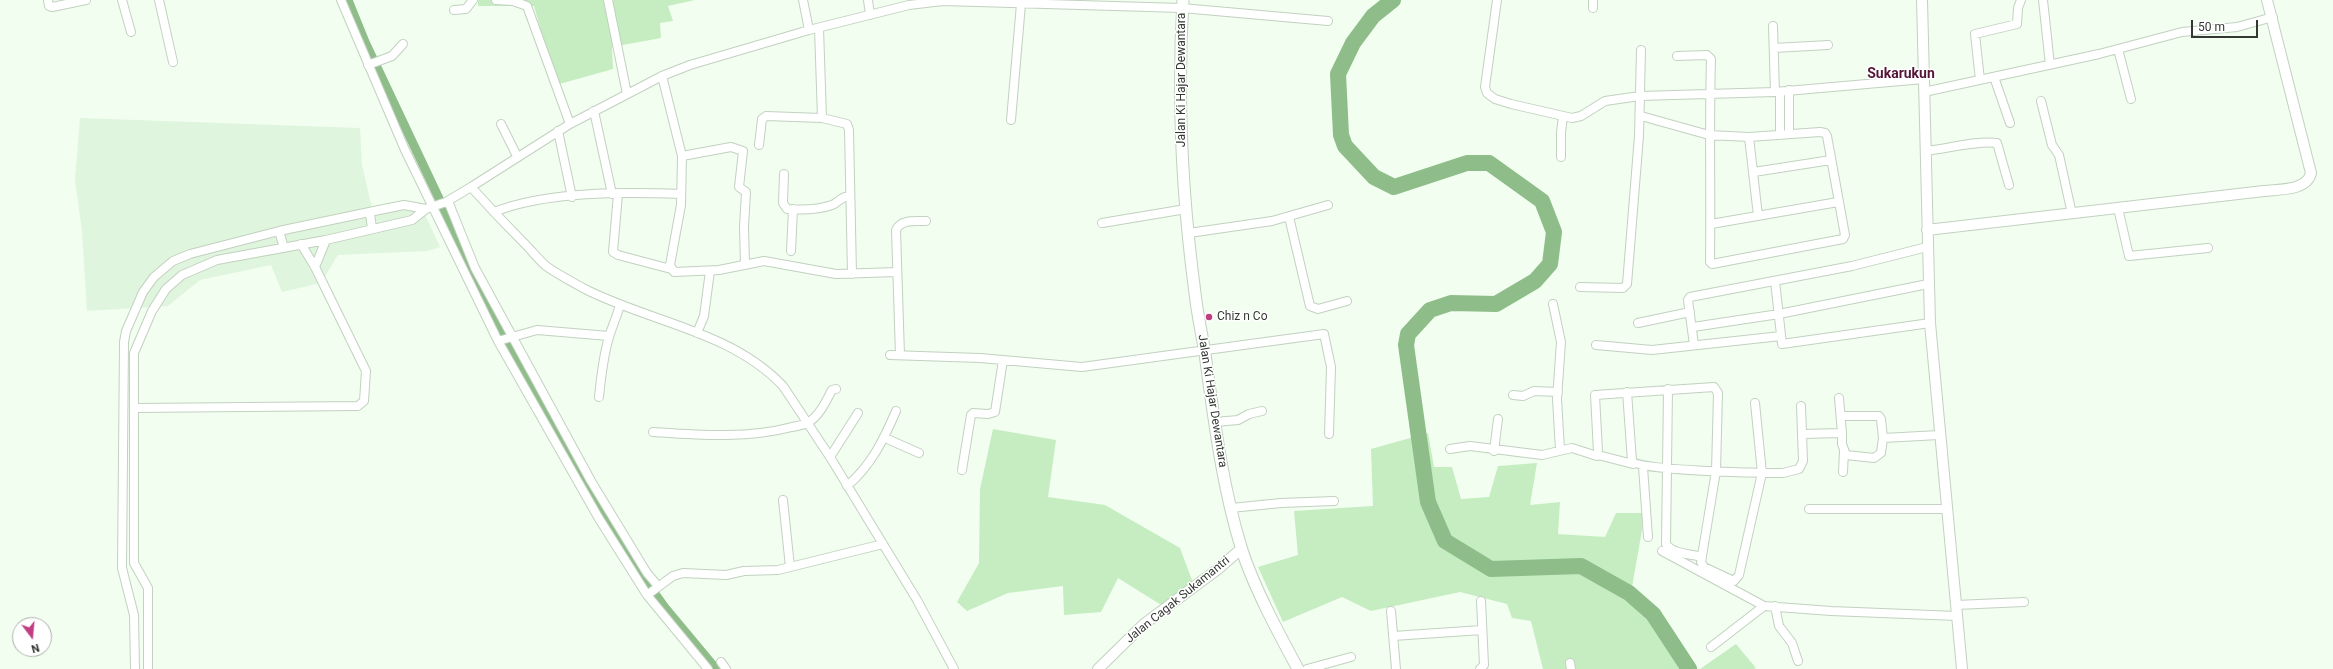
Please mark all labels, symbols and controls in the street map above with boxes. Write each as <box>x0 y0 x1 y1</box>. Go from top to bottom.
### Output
scale bar <box>2193 12 2260 38</box>
street label: Jalan Ki Hajar Dewantara <box>1175 13 1189 147</box>
text: 50 m <box>2198 20 2225 34</box>
district label: Sukarukun <box>1867 66 1935 82</box>
place label: Chiz n Co <box>1217 310 1268 324</box>
marker: Chiz n Co <box>1204 312 1214 322</box>
street label: Jalan Ki Hajar Dewantara <box>1194 334 1230 468</box>
street label: Jalan Cagak Sukamantri <box>1123 554 1233 646</box>
north arrow <box>12 617 52 657</box>
text: N <box>30 641 41 655</box>

